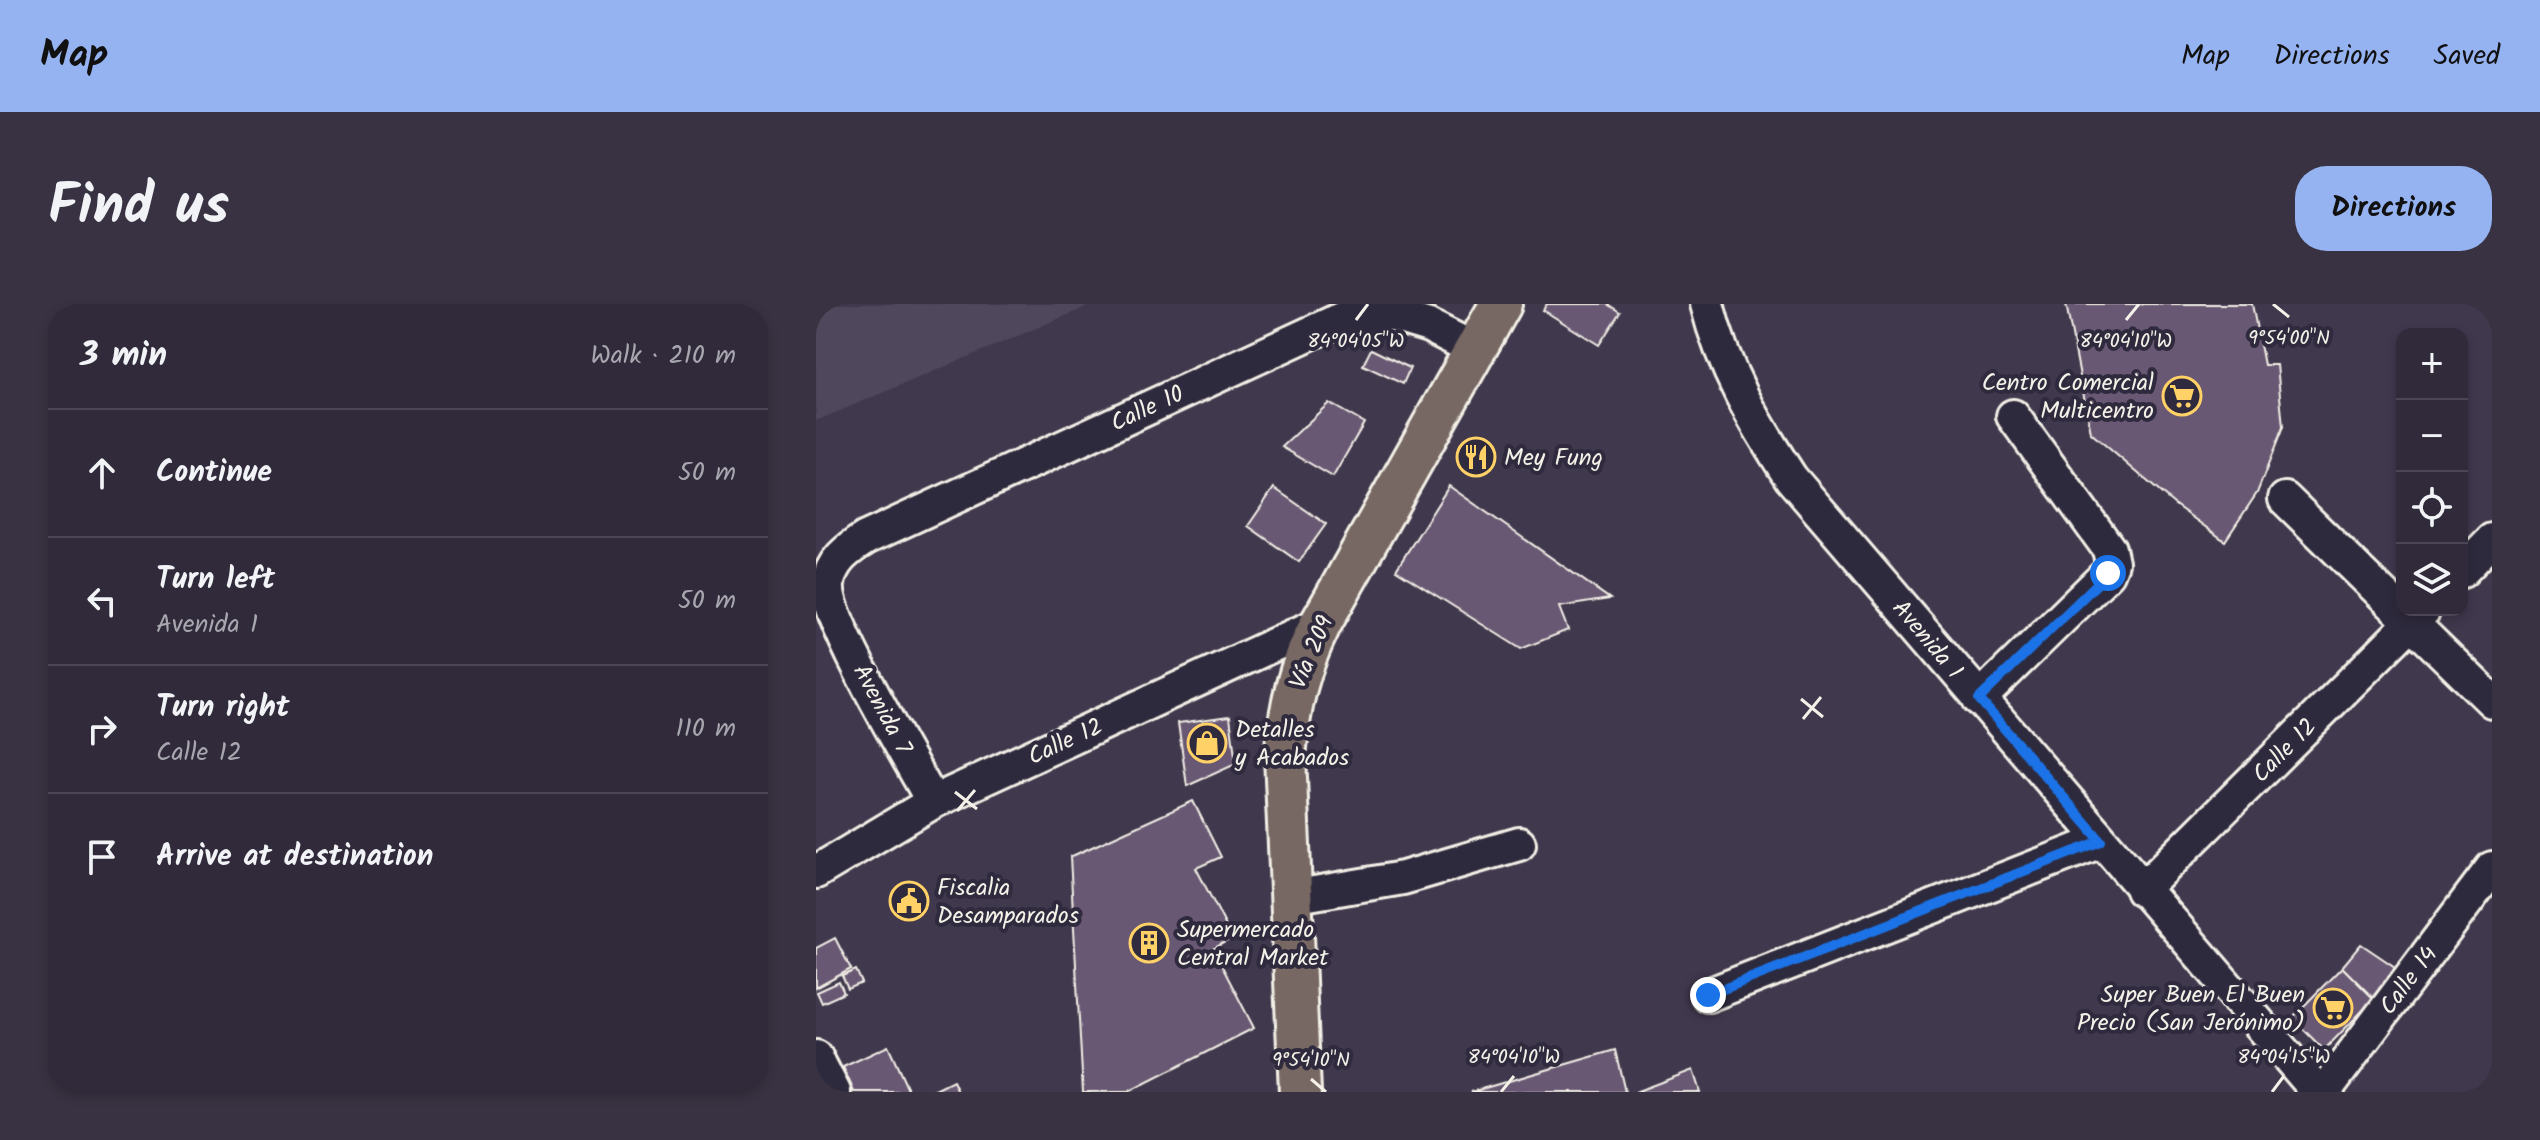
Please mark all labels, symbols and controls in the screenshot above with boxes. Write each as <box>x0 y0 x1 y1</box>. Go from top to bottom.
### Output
text: Map <box>40 26 109 86</box>
text: Map <box>2181 34 2230 79</box>
text: Directions <box>2274 34 2390 79</box>
text: Saved <box>2434 34 2500 79</box>
text: Find us <box>48 163 229 253</box>
button: Directions <box>2295 166 2492 251</box>
text: 9°54'00"N <box>2248 323 2330 355</box>
text: 84°04'05"W <box>1308 326 1404 358</box>
text: 84°04'10"W <box>2080 326 2172 358</box>
map controls <box>2396 328 2468 616</box>
button: + <box>2396 328 2468 400</box>
text: 3 min <box>80 329 167 383</box>
text: Walk · 210 m <box>591 335 736 377</box>
place label: Centro Comercial Multicentro <box>1982 364 2154 431</box>
street label: Calle 10 <box>1104 375 1191 443</box>
supermarket icon: Centro Comercial Multicentro <box>2161 375 2203 417</box>
button: − <box>2396 400 2468 472</box>
restaurant icon: Mey Fung <box>1455 436 1497 478</box>
place label: Mey Fung <box>1504 439 1603 478</box>
text: Continue <box>156 449 272 497</box>
icon: ahead <box>80 451 124 495</box>
text: 50 m <box>678 452 736 494</box>
button: locate <box>2396 472 2468 544</box>
button: layers <box>2396 544 2468 616</box>
route start <box>2090 555 2126 591</box>
text: Turn left <box>156 556 275 604</box>
icon: left <box>80 579 124 623</box>
text: 50 m <box>678 580 736 622</box>
street label: Avenida 1 <box>1882 591 1972 689</box>
text: Avenida 1 <box>156 604 258 646</box>
street label: Vía 209 <box>1279 609 1345 696</box>
street label: Avenida 7 <box>841 657 922 763</box>
text: Turn right <box>156 684 289 732</box>
icon: right <box>80 707 124 751</box>
text: 110 m <box>676 708 736 750</box>
street label: Calle 12 <box>1021 708 1110 777</box>
street label: Calle 12 <box>2243 709 2327 793</box>
place label: Detalles y Acabados <box>1234 711 1349 778</box>
shop icon: Detalles y Acabados <box>1186 722 1228 764</box>
text: Calle 12 <box>156 732 242 774</box>
text: Arrive at destination <box>156 833 433 881</box>
icon: arrive <box>80 835 124 879</box>
place label: Fiscalia Desamparados <box>937 869 1079 936</box>
public building icon: Fiscalia Desamparados <box>888 880 930 922</box>
place label: Supermercado Central Market <box>1177 911 1329 978</box>
building icon: Supermercado Central Market <box>1128 922 1170 964</box>
street label: Calle 14 <box>2370 938 2448 1024</box>
place label: Super Buen El Buen Precio (San Jerónimo) <box>2077 976 2305 1043</box>
route end <box>1690 977 1726 1013</box>
supermarket icon: Super Buen El Buen Precio (San Jerónimo) <box>2312 987 2354 1029</box>
text: 84°04'10"W <box>1468 1042 1560 1074</box>
text: 84°04'15"W <box>2237 1042 2331 1074</box>
text: 9°54'10"N <box>1272 1045 1350 1077</box>

